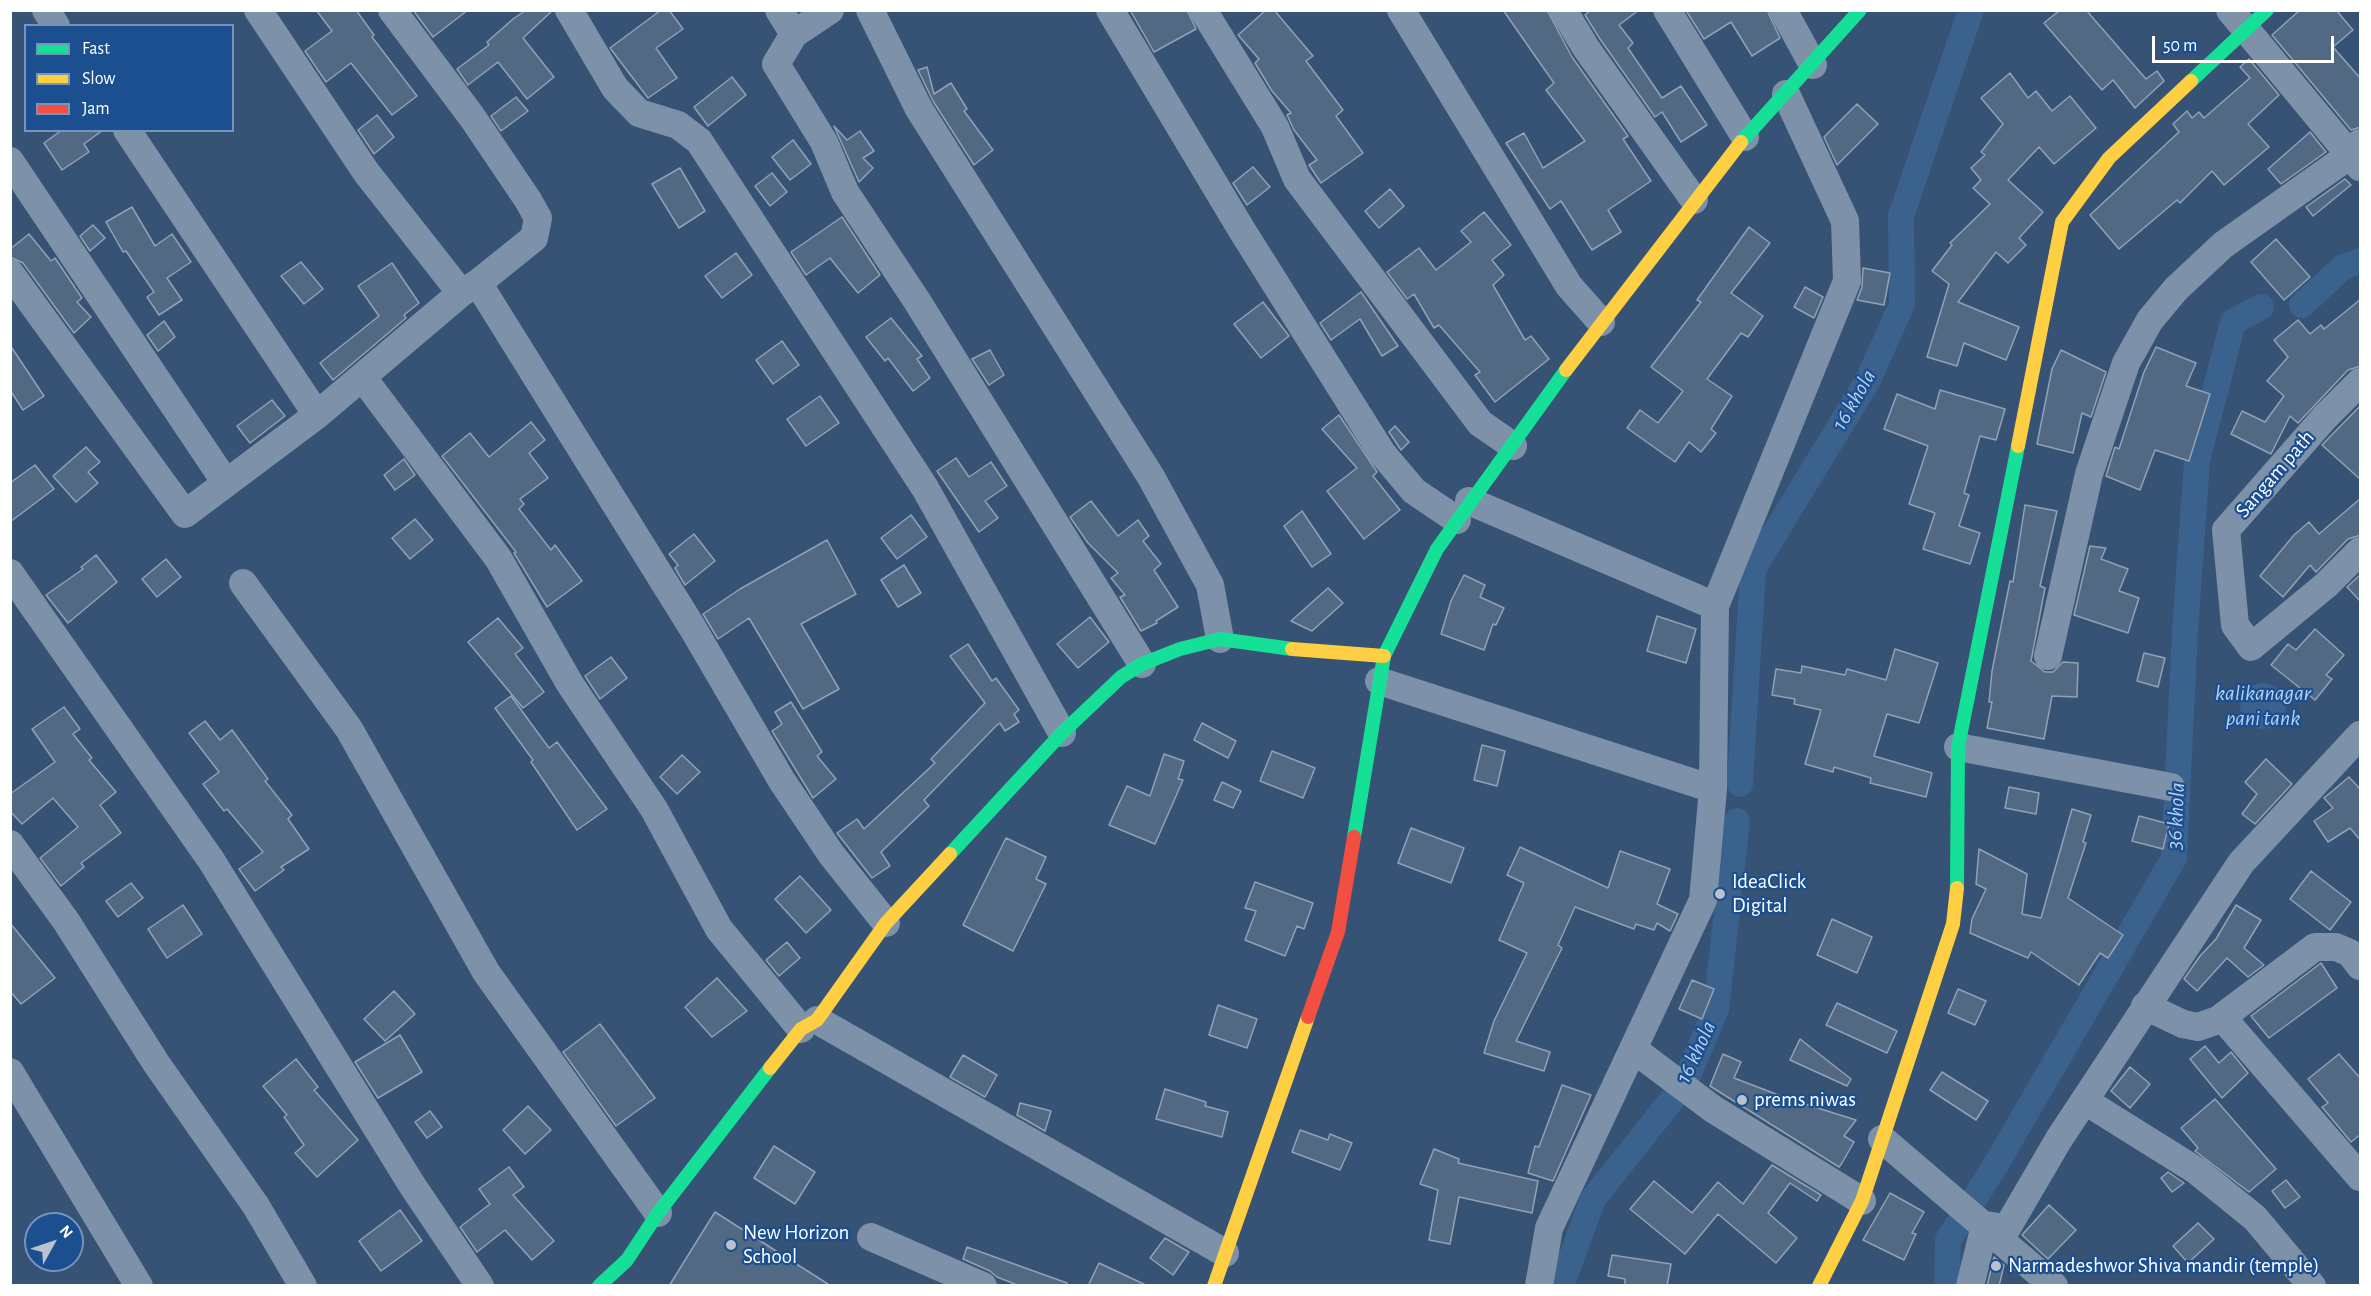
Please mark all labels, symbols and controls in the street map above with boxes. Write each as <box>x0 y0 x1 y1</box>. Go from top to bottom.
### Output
legend <box>24 24 234 132</box>
scale bar <box>2155 24 2336 62</box>
text: 50 m <box>2163 37 2197 55</box>
text: Fast <box>82 40 110 58</box>
text: Slow <box>82 70 115 88</box>
text: Jam <box>82 100 110 118</box>
water label: 16 khola <box>1826 365 1882 435</box>
street label: Sangam path <box>2230 425 2320 523</box>
water label: kalikanagar pani tank <box>2215 680 2311 732</box>
water label: 36 khola <box>2161 782 2191 850</box>
place label: IdeaClick Digital <box>1732 869 1806 919</box>
marker: IdeaClick Digital <box>1713 887 1727 901</box>
water label: 16 khola <box>1670 1017 1722 1087</box>
place label: prems niwas <box>1754 1087 1856 1113</box>
marker: prems niwas <box>1735 1093 1749 1107</box>
north arrow <box>24 1212 84 1272</box>
place label: New Horizon School <box>743 1220 849 1270</box>
text: N <box>57 1222 76 1241</box>
marker: New Horizon School <box>724 1238 738 1252</box>
place label: Narmadeshwor Shiva mandir (temple) <box>2008 1253 2319 1279</box>
marker: Narmadeshwor Shiva mandir (temple) <box>1989 1259 2003 1273</box>

